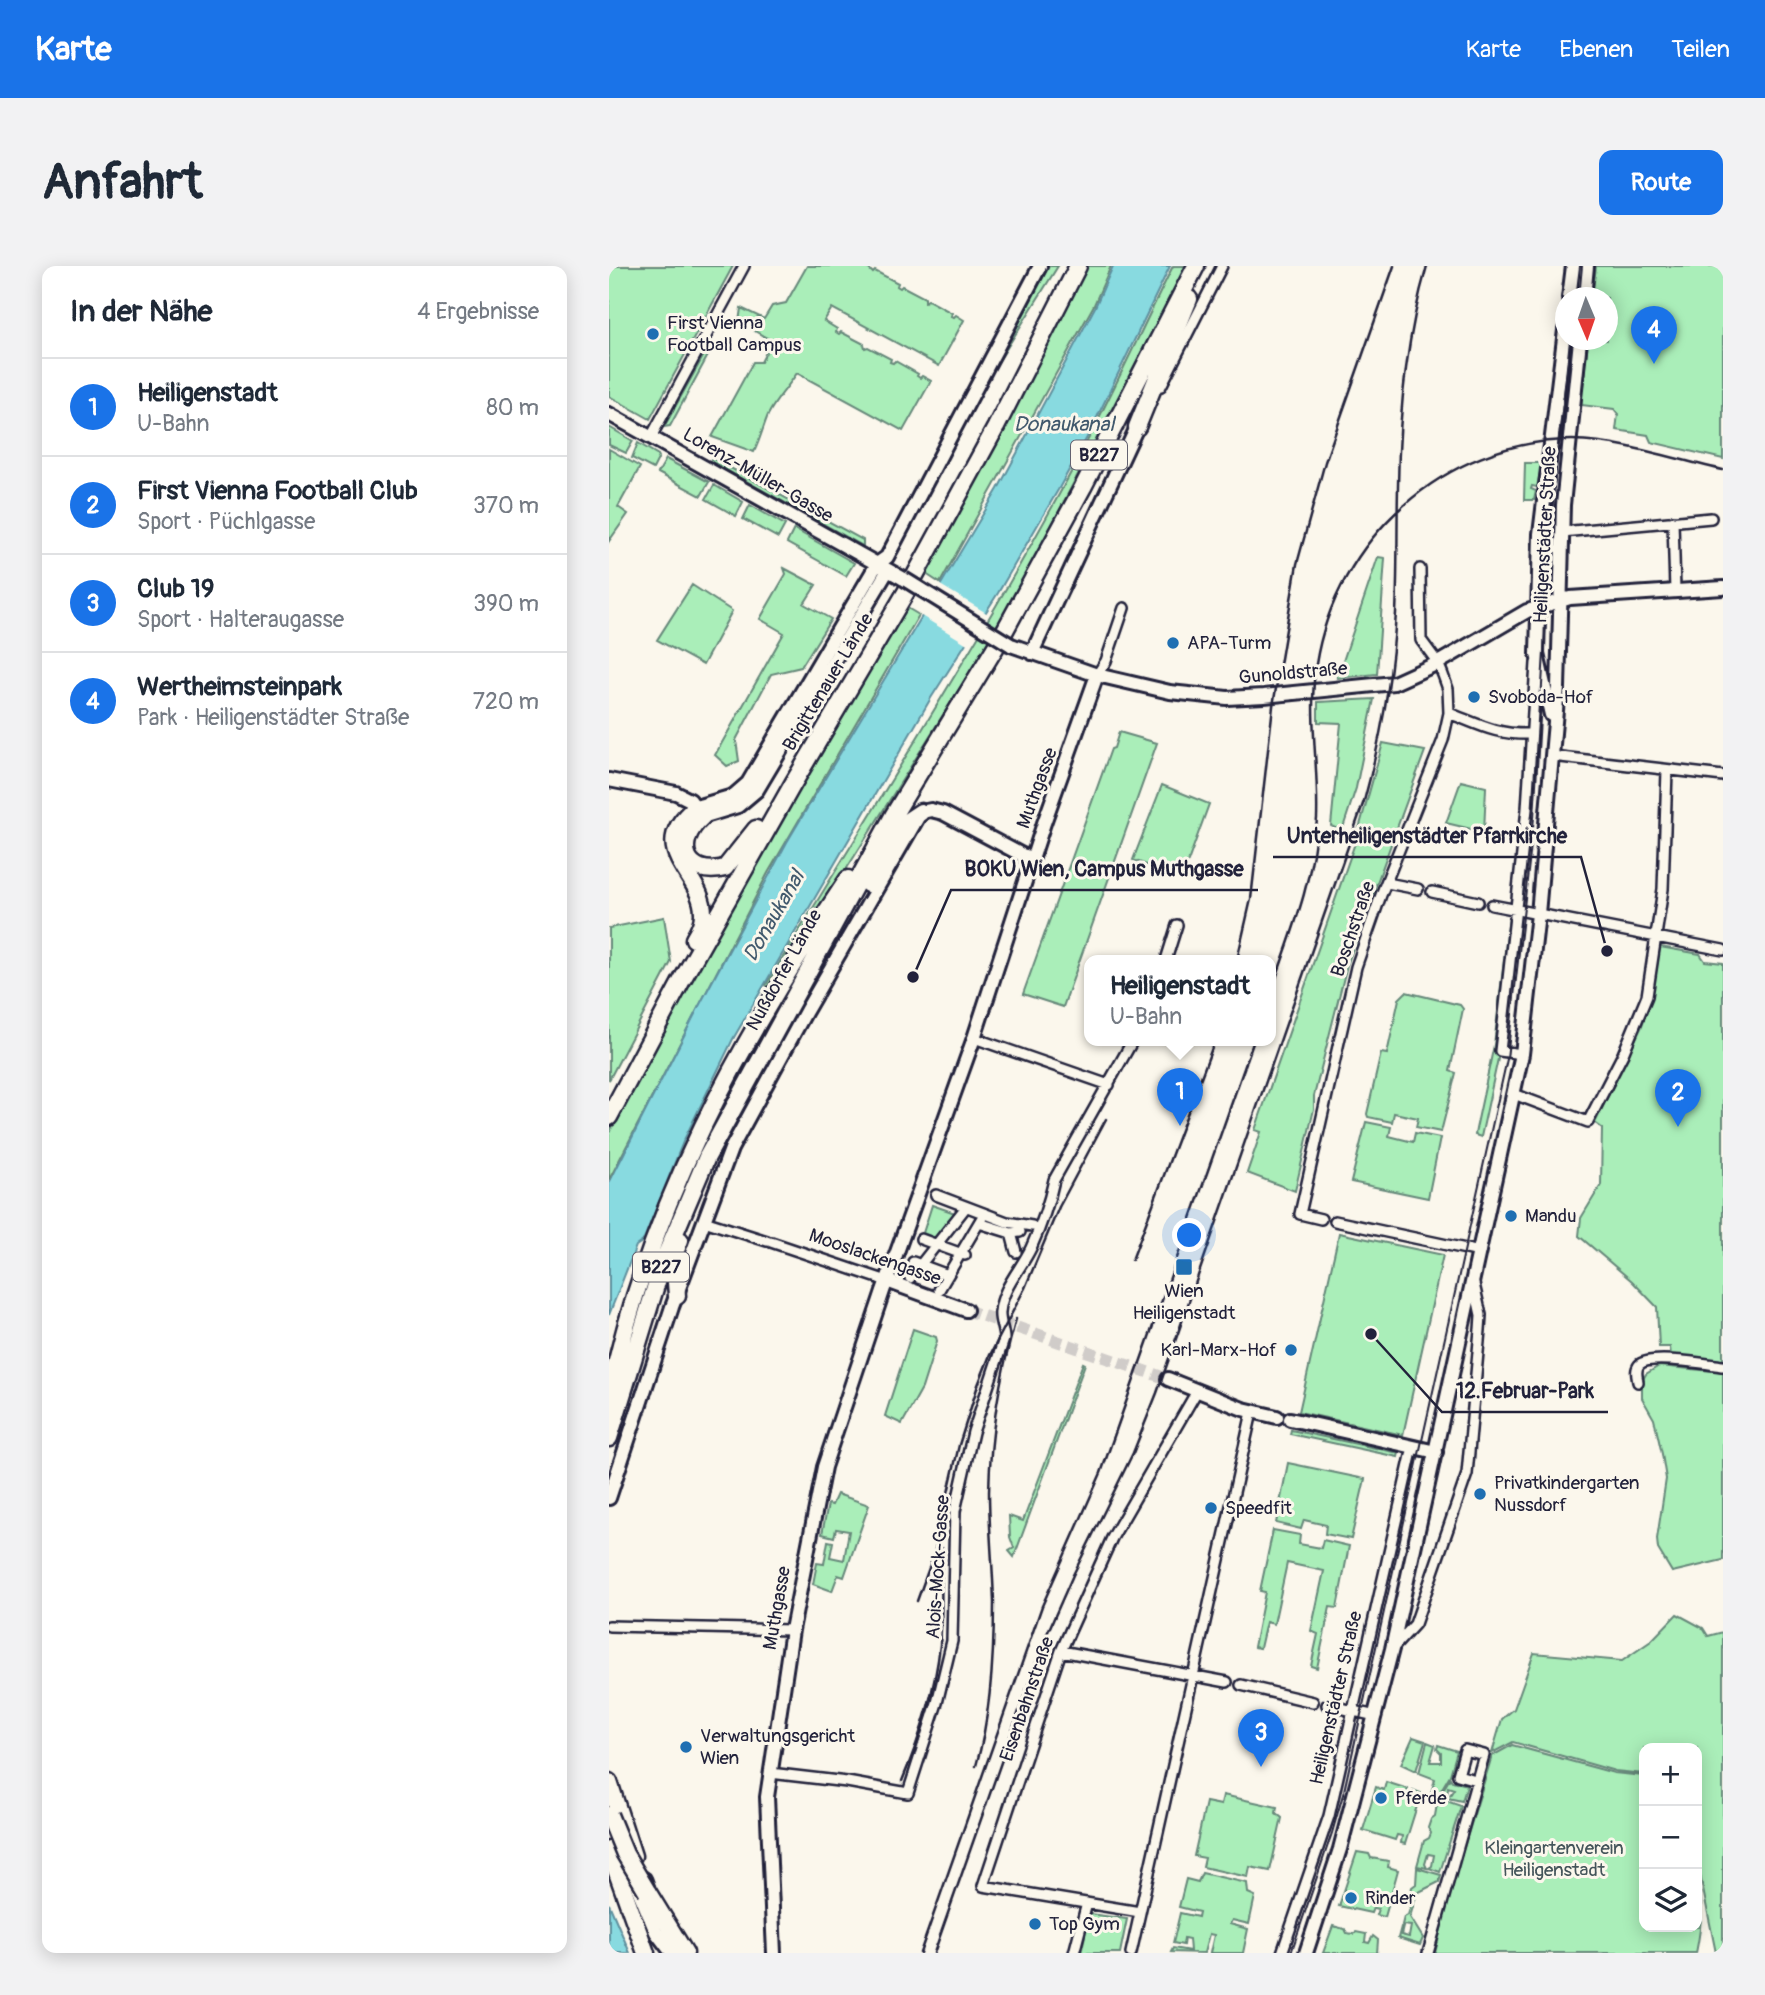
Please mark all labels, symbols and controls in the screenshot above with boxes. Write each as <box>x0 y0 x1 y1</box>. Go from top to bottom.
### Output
text: Karte <box>35 29 112 70</box>
text: Karte <box>1466 35 1521 64</box>
text: Ebenen <box>1559 35 1633 64</box>
text: Teilen <box>1671 35 1730 64</box>
button: Route <box>1599 150 1723 215</box>
text: Anfahrt <box>42 152 202 213</box>
north arrow <box>1555 287 1618 350</box>
text: In der Nähe <box>70 293 212 330</box>
text: 4 Ergebnisse <box>417 297 539 326</box>
pin: 4 <box>1631 306 1677 364</box>
place label: First Vienna Football Campus <box>667 311 802 357</box>
marker: First Vienna Football Campus <box>645 326 661 342</box>
text: Heiligenstadt <box>137 377 278 409</box>
text: 1 <box>89 393 98 422</box>
text: 80 m <box>486 393 539 422</box>
text: U-Bahn <box>137 409 210 438</box>
water label: Donaukanal <box>1014 411 1116 438</box>
street label: Lorenz-Müller-Gasse <box>679 422 838 528</box>
road number: B227 <box>1071 440 1127 470</box>
street label: Heiligenstädter Straße <box>1528 445 1562 624</box>
text: First Vienna Football Club <box>137 475 418 507</box>
text: 2 <box>87 491 99 520</box>
text: 370 m <box>473 491 539 520</box>
text: Sport · Püchlgasse <box>137 507 315 536</box>
text: Club 19 <box>137 573 214 605</box>
text: 3 <box>87 589 99 618</box>
text: 390 m <box>473 589 539 618</box>
text: Sport · Halteraugasse <box>137 605 344 634</box>
street label: Brigittenauer Lände <box>777 608 879 755</box>
place label: APA-Turm <box>1187 631 1271 655</box>
marker: APA-Turm <box>1165 635 1181 651</box>
street label: Gunoldstraße <box>1238 656 1349 690</box>
text: Wertheimsteinpark <box>137 671 342 703</box>
place label: Svoboda-Hof <box>1488 685 1594 709</box>
text: 4 <box>86 687 100 716</box>
text: 720 m <box>473 687 539 716</box>
marker: Svoboda-Hof <box>1466 689 1482 705</box>
text: Park · Heiligenstädter Straße <box>137 703 409 732</box>
street label: Muthgasse <box>1011 744 1063 832</box>
callout: Unterheiligenstädter Pfarrkirche <box>1273 815 1581 857</box>
text: Unterheiligenstädter Pfarrkirche <box>1287 823 1568 850</box>
callout: BOKU Wien, Campus Muthgasse <box>951 848 1258 890</box>
text: BOKU Wien, Campus Muthgasse <box>965 856 1244 883</box>
water label: Donaukanal <box>737 864 812 966</box>
street label: Boschstraße <box>1325 877 1381 980</box>
street label: Nußdorfer Lände <box>741 905 828 1035</box>
popup <box>1084 955 1276 1046</box>
text: Heiligenstadt <box>1110 970 1250 1002</box>
text: U-Bahn <box>1110 1002 1182 1031</box>
pin: 1 <box>1157 1068 1203 1126</box>
pin: 2 <box>1655 1069 1701 1127</box>
place label: Mandu <box>1525 1204 1577 1228</box>
marker: Mandu <box>1503 1208 1519 1224</box>
your location <box>1172 1218 1206 1252</box>
street label: Mooslackengasse <box>806 1223 945 1291</box>
road number: B227 <box>633 1252 689 1282</box>
marker: Wien Heiligenstadt <box>1174 1257 1194 1277</box>
place label: Wien Heiligenstadt <box>1133 1279 1236 1325</box>
place label: Karl-Marx-Hof <box>1160 1338 1277 1362</box>
marker: Karl-Marx-Hof <box>1283 1342 1299 1358</box>
callout: 12.Februar-Park <box>1442 1370 1608 1412</box>
text: 12.Februar-Park <box>1456 1378 1594 1405</box>
place label: Privatkindergarten Nussdorf <box>1494 1471 1639 1517</box>
marker: Privatkindergarten Nussdorf <box>1472 1486 1488 1502</box>
street label: Alois-Mock-Gasse <box>921 1494 955 1640</box>
place label: Speedfit <box>1225 1496 1292 1520</box>
marker: Speedfit <box>1203 1500 1219 1516</box>
street label: Muthgasse <box>758 1564 796 1652</box>
street label: Heiligenstädter Straße <box>1304 1608 1368 1787</box>
street label: Eisenbahnstraße <box>994 1633 1060 1765</box>
pin: 3 <box>1238 1709 1284 1767</box>
place label: Verwaltungsgericht Wien <box>700 1724 855 1770</box>
marker: Verwaltungsgericht Wien <box>678 1739 694 1755</box>
map controls <box>1639 1743 1702 1932</box>
button: + <box>1639 1743 1702 1806</box>
place label: Pferde <box>1395 1786 1447 1810</box>
marker: Pferde <box>1373 1790 1389 1806</box>
button: − <box>1639 1806 1702 1869</box>
park label: Kleingartenverein Heiligenstadt <box>1484 1836 1624 1882</box>
button: layers <box>1639 1869 1702 1932</box>
place label: Rinder <box>1365 1886 1416 1910</box>
marker: Rinder <box>1343 1890 1359 1906</box>
place label: Top Gym <box>1049 1912 1120 1936</box>
marker: Top Gym <box>1027 1916 1043 1932</box>

